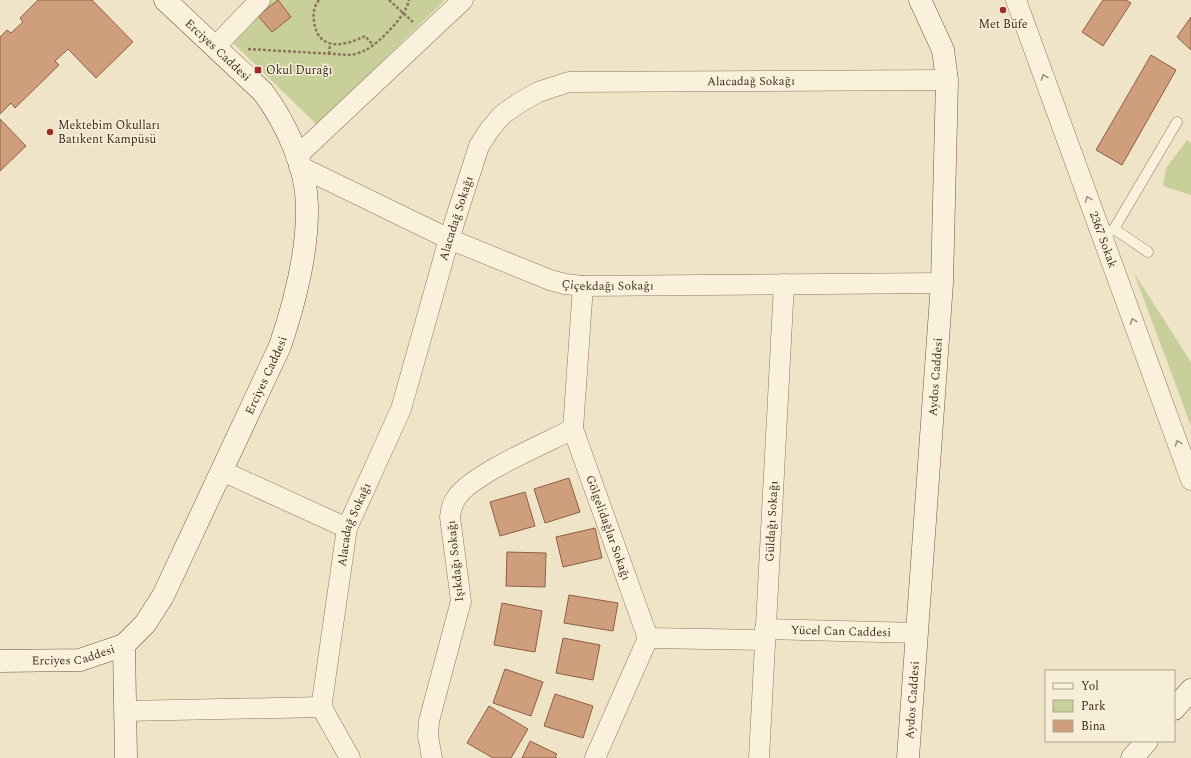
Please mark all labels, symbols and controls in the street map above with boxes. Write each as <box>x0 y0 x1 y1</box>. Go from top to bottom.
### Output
marker: Met Büfe <box>998 5 1008 15</box>
street label: Erciyes Caddesi <box>180 15 255 86</box>
place label: Met Büfe <box>978 15 1028 34</box>
place label: Okul Durağı <box>266 61 333 80</box>
marker: Okul Durağı <box>253 65 263 75</box>
street label: Alacadağ Sokağı <box>707 72 795 91</box>
one-way arrow <box>1040 74 1048 81</box>
place label: Mektebim Okulları Batıkent Kampüsü <box>58 116 160 149</box>
marker: Mektebim Okulları Batıkent Kampüsü <box>45 127 55 137</box>
street label: Alacadağ Sokağı <box>434 174 479 263</box>
one-way arrow <box>1085 196 1093 203</box>
street label: 2367 Sokak <box>1084 209 1122 271</box>
street label: Çiçekdağı Sokağı <box>560 275 654 296</box>
one-way arrow <box>1129 318 1138 325</box>
street label: Erciyes Caddesi <box>240 334 293 418</box>
street label: Aydos Caddesi <box>923 337 948 417</box>
one-way arrow <box>1174 440 1182 447</box>
street label: Gölgelidağlar Sokağı <box>580 472 636 583</box>
street label: Alacadağ Sokağı <box>333 479 376 568</box>
street label: Güldağı Sokağı <box>760 480 784 562</box>
street label: Işıkdağı Sokağı <box>442 519 469 603</box>
street label: Yücel Can Caddesi <box>791 621 892 642</box>
street label: Erciyes Caddesi <box>32 640 118 671</box>
street label: Aydos Caddesi <box>900 660 925 740</box>
legend <box>1045 670 1175 742</box>
text: Yol <box>1081 677 1099 696</box>
text: Park <box>1081 697 1106 716</box>
text: Bina <box>1081 717 1106 736</box>

